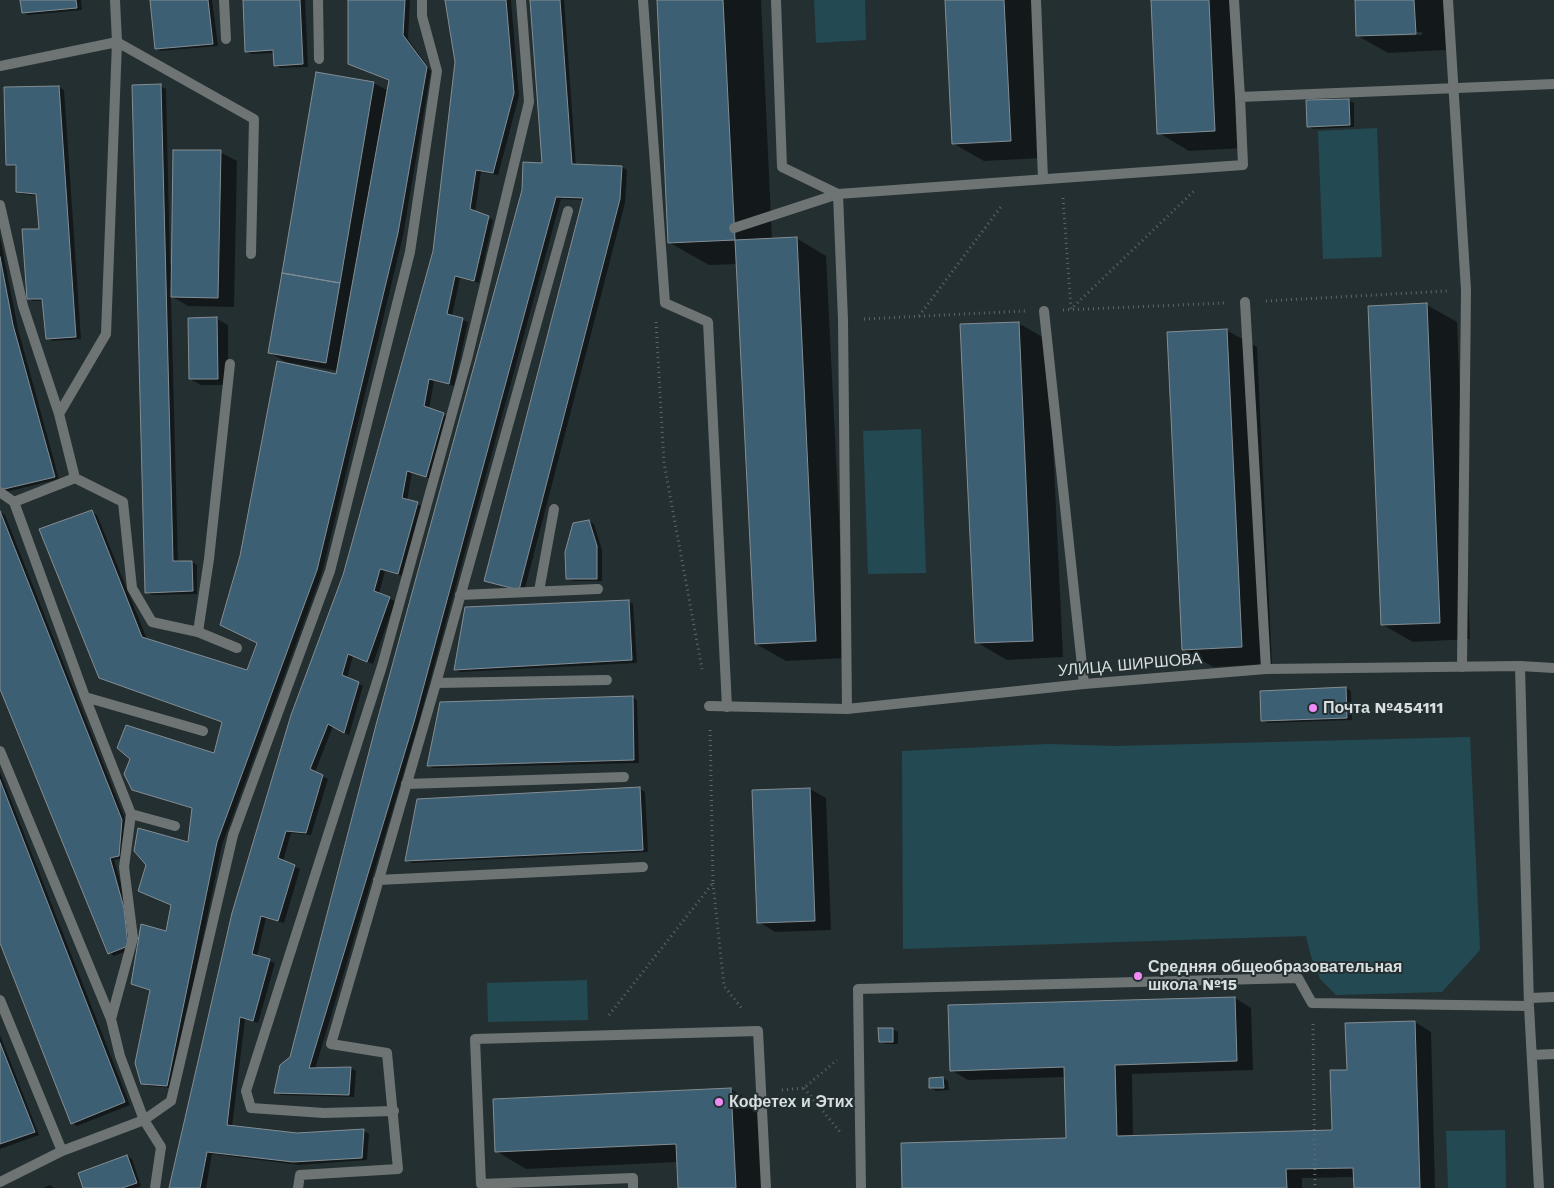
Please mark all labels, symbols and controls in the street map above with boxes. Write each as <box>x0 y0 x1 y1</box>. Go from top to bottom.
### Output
street label: УЛИЦА ШИРШОВА <box>1057 649 1203 681</box>
place label: Почта №454111 <box>1323 698 1443 718</box>
marker: Почта №454111 <box>1307 702 1319 714</box>
place label: Средняя общеобразовательная школа №15 <box>1148 957 1402 995</box>
marker: Средняя общеобразовательная школа №15 <box>1132 970 1144 982</box>
place label: Кофетех и Этих <box>729 1092 853 1112</box>
marker: Кофетех и Этих <box>713 1096 725 1108</box>

